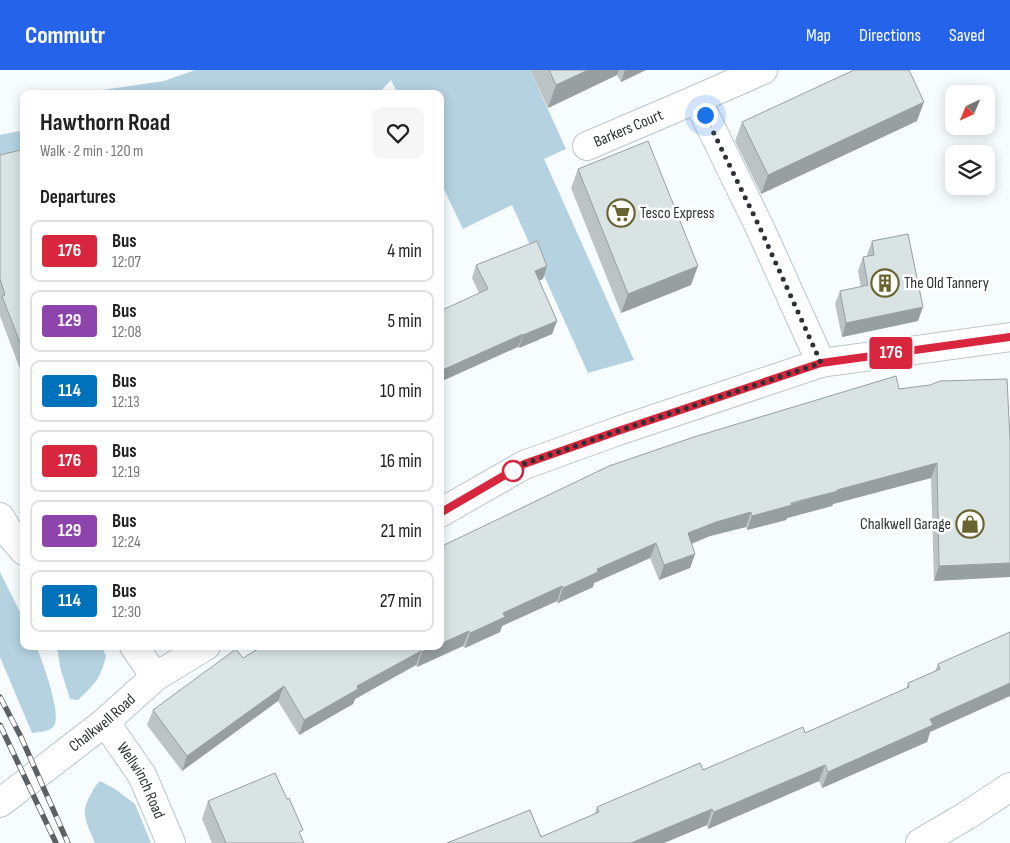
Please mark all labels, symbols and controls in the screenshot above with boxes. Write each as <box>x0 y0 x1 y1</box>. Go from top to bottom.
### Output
text: Commutr <box>25 21 105 50</box>
text: Map <box>806 25 831 46</box>
text: Directions <box>859 25 921 46</box>
text: Saved <box>949 25 985 46</box>
north arrow <box>945 85 995 135</box>
map controls <box>945 85 995 195</box>
your location <box>693 103 718 128</box>
street label: Barkers Court <box>591 105 666 152</box>
button: heart <box>372 107 424 159</box>
text: Hawthorn Road <box>40 108 170 137</box>
text: Walk · 2 min · 120 m <box>40 142 143 161</box>
button: layers <box>945 145 995 195</box>
text: Departures <box>40 186 116 209</box>
supermarket icon: Tesco Express <box>606 198 636 228</box>
place label: Tesco Express <box>640 204 715 223</box>
text: Bus <box>112 230 137 253</box>
text: 176 <box>58 240 81 261</box>
text: 4 min <box>387 240 422 263</box>
text: 12:07 <box>112 253 141 272</box>
building icon: The Old Tannery <box>870 268 900 298</box>
place label: The Old Tannery <box>904 274 989 293</box>
text: Bus <box>112 300 137 323</box>
text: 129 <box>58 310 81 331</box>
text: 5 min <box>387 310 422 333</box>
text: 12:08 <box>112 323 142 342</box>
line badge: 176 <box>862 337 920 369</box>
text: 176 <box>879 342 903 363</box>
text: Bus <box>112 370 137 393</box>
text: 114 <box>58 380 81 401</box>
text: 10 min <box>380 380 422 403</box>
text: 12:13 <box>112 393 140 412</box>
text: Bus <box>112 440 137 463</box>
text: 176 <box>58 450 81 471</box>
text: 16 min <box>380 450 422 473</box>
unlabelled marker <box>502 460 524 482</box>
text: 12:19 <box>112 463 140 482</box>
shop icon: Chalkwell Garage <box>955 509 985 539</box>
text: Bus <box>112 510 137 533</box>
place label: Chalkwell Garage <box>860 515 951 534</box>
text: 129 <box>58 520 81 541</box>
text: 21 min <box>381 520 422 543</box>
text: 12:24 <box>112 533 141 552</box>
text: Bus <box>112 580 137 603</box>
text: 114 <box>58 590 81 611</box>
text: 27 min <box>380 590 422 613</box>
text: 12:30 <box>112 603 141 622</box>
street label: Chalkwell Road <box>65 690 139 756</box>
street label: Wellwinch Road <box>113 739 169 821</box>

